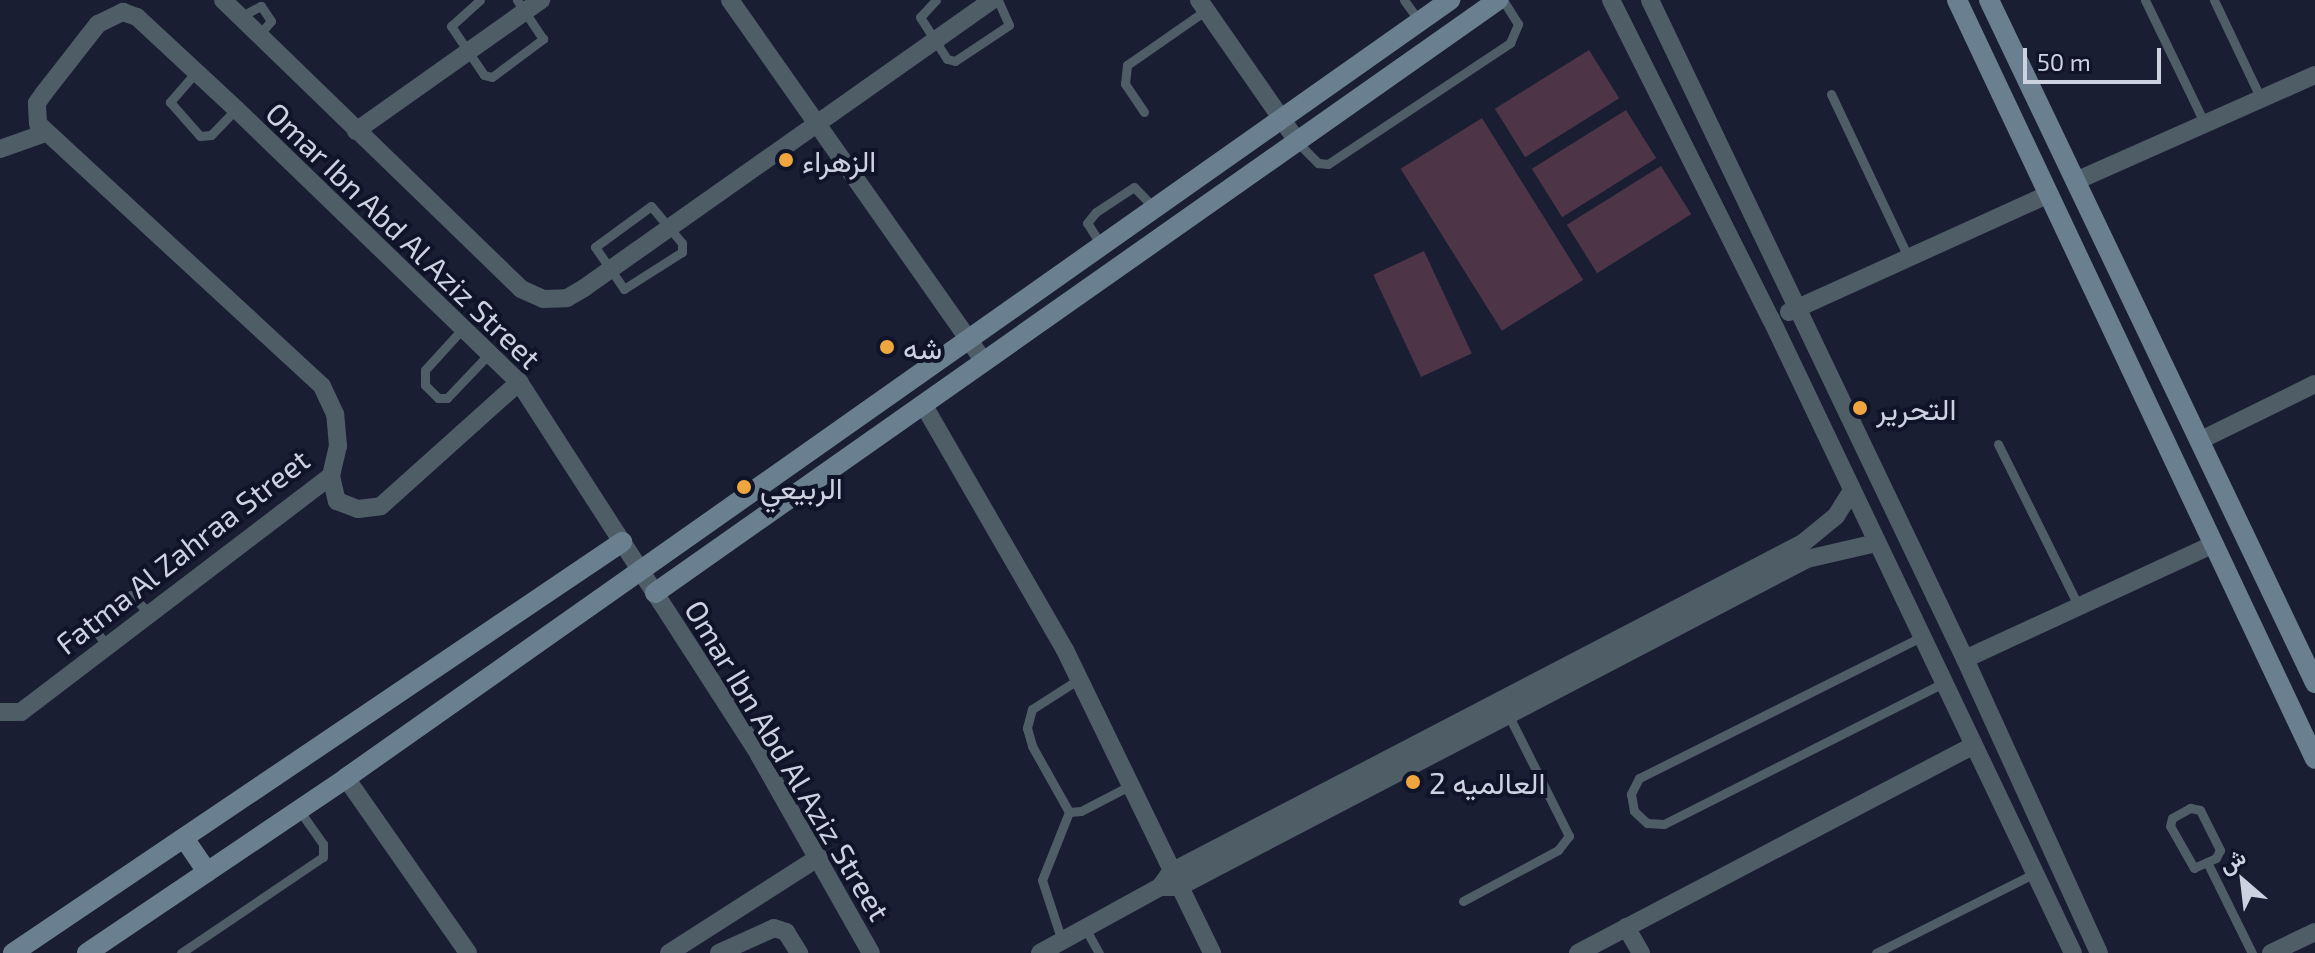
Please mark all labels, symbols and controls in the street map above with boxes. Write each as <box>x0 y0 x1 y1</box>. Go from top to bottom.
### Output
scale bar <box>2027 32 2165 82</box>
text: 50 m <box>2037 47 2091 76</box>
street label: Omar Ibn Abd Al Aziz Street <box>258 93 550 377</box>
place label: الزهراء <box>802 142 876 178</box>
marker: الزهراء <box>777 151 795 169</box>
place label: شه <box>903 329 942 365</box>
marker: شه <box>878 338 896 356</box>
place label: التحرير <box>1876 390 1956 426</box>
marker: التحرير <box>1851 399 1869 417</box>
street label: Fatma Al Zahraa Street <box>48 440 316 662</box>
place label: الربيعي <box>760 469 843 505</box>
marker: الربيعي <box>735 478 753 496</box>
street label: Omar Ibn Abd Al Aziz Street <box>677 592 899 928</box>
place label: العالميه 2 <box>1429 764 1545 800</box>
marker: العالميه 2 <box>1404 773 1422 791</box>
north arrow <box>2203 841 2283 921</box>
text: ش <box>2214 842 2250 877</box>

